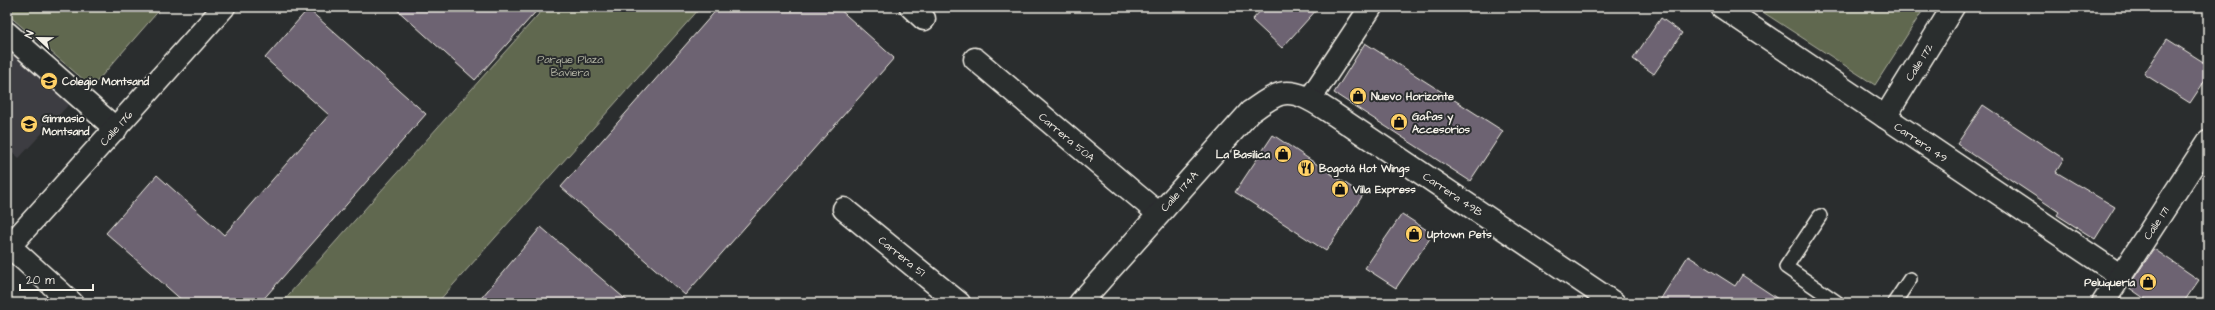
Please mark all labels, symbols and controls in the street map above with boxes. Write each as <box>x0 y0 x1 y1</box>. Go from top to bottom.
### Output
north arrow <box>18 18 58 58</box>
text: N <box>21 28 37 40</box>
street label: Calle 172 <box>1902 40 1937 84</box>
park label: Parque Plaza Baviera <box>537 52 603 80</box>
school or university icon: Colegio Montsand <box>39 71 59 91</box>
place label: Colegio Montsand <box>62 74 149 91</box>
shop icon: Nuevo Horizonte <box>1348 86 1368 106</box>
place label: Nuevo Horizonte <box>1371 89 1454 104</box>
street label: Calle 176 <box>97 108 136 149</box>
street label: Carrera 50A <box>1035 109 1098 165</box>
place label: Gafas y Accesorios <box>1412 109 1471 137</box>
place label: Gimnasio Montsand <box>42 111 90 139</box>
shop icon: Gafas y Accesorios <box>1389 112 1409 132</box>
school or university icon: Gimnasio Montsand <box>19 114 39 134</box>
street label: Carrera 49 <box>1891 119 1950 166</box>
shop icon: La Basilica <box>1273 144 1293 164</box>
place label: La Basilica <box>1216 147 1270 162</box>
restaurant icon: Bogotá Hot Wings <box>1296 158 1316 178</box>
place label: Bogotá Hot Wings <box>1319 161 1410 178</box>
street label: Calle 174A <box>1157 168 1202 215</box>
street label: Carrera 49B <box>1420 169 1486 220</box>
shop icon: Villa Express <box>1330 179 1350 199</box>
place label: Villa Express <box>1352 182 1416 198</box>
street label: Calle 171 <box>2140 203 2173 243</box>
shop icon: Uptown Pets <box>1404 224 1424 244</box>
place label: Uptown Pets <box>1426 227 1492 243</box>
street label: Carrera 51 <box>875 233 929 280</box>
scale bar <box>20 266 93 292</box>
text: 20 m <box>26 272 55 289</box>
shop icon: Peluquería <box>2138 272 2158 292</box>
place label: Peluquería <box>2084 275 2135 291</box>

